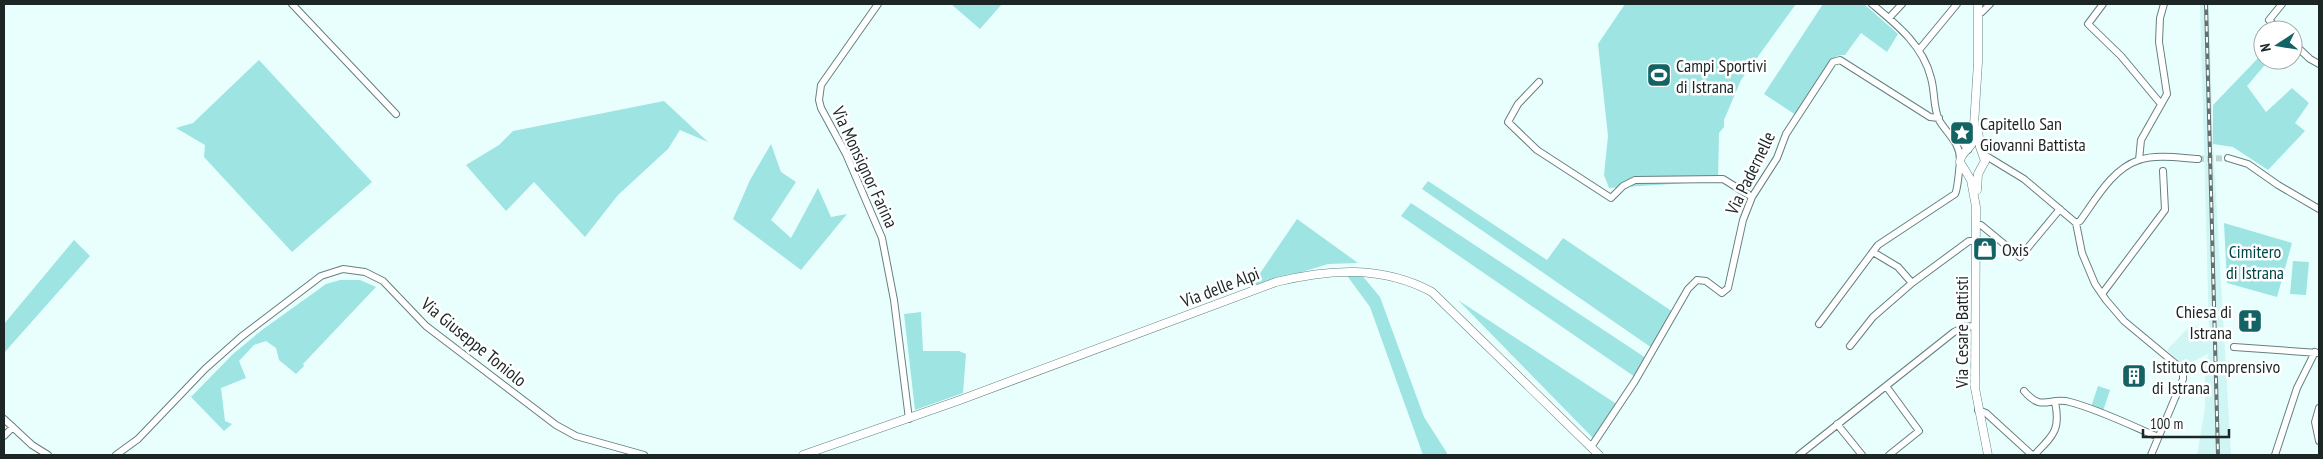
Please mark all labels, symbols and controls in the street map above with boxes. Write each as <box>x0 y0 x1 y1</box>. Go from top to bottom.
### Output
north arrow <box>2253 20 2303 70</box>
text: N <box>2256 42 2275 53</box>
place label: Campi Sportivi di Istrana <box>1676 54 1767 98</box>
sports icon: Campi Sportivi di Istrana <box>1646 62 1672 88</box>
street label: Via Monsignor Farina <box>826 102 903 231</box>
place label: Capitello San Giovanni Battista <box>1980 112 2086 156</box>
place icon: Capitello San Giovanni Battista <box>1949 120 1975 146</box>
street label: Via Padernelle <box>1720 128 1780 219</box>
shop icon: Oxis <box>1972 236 1998 262</box>
place label: Oxis <box>2002 238 2029 261</box>
park label: Cimitero di Istrana <box>2226 240 2284 284</box>
street label: Via delle Alpi <box>1177 262 1262 313</box>
street label: Via Cesare Battisti <box>1950 276 1973 389</box>
street label: Via Giuseppe Toniolo <box>416 292 532 392</box>
place label: Chiesa di Istrana <box>2176 300 2232 344</box>
church icon: Chiesa di Istrana <box>2237 308 2263 334</box>
place label: Istituto Comprensivo di Istrana <box>2152 355 2281 399</box>
building icon: Istituto Comprensivo di Istrana <box>2121 363 2147 389</box>
scale bar <box>2143 406 2229 438</box>
text: 100 m <box>2150 414 2183 433</box>

